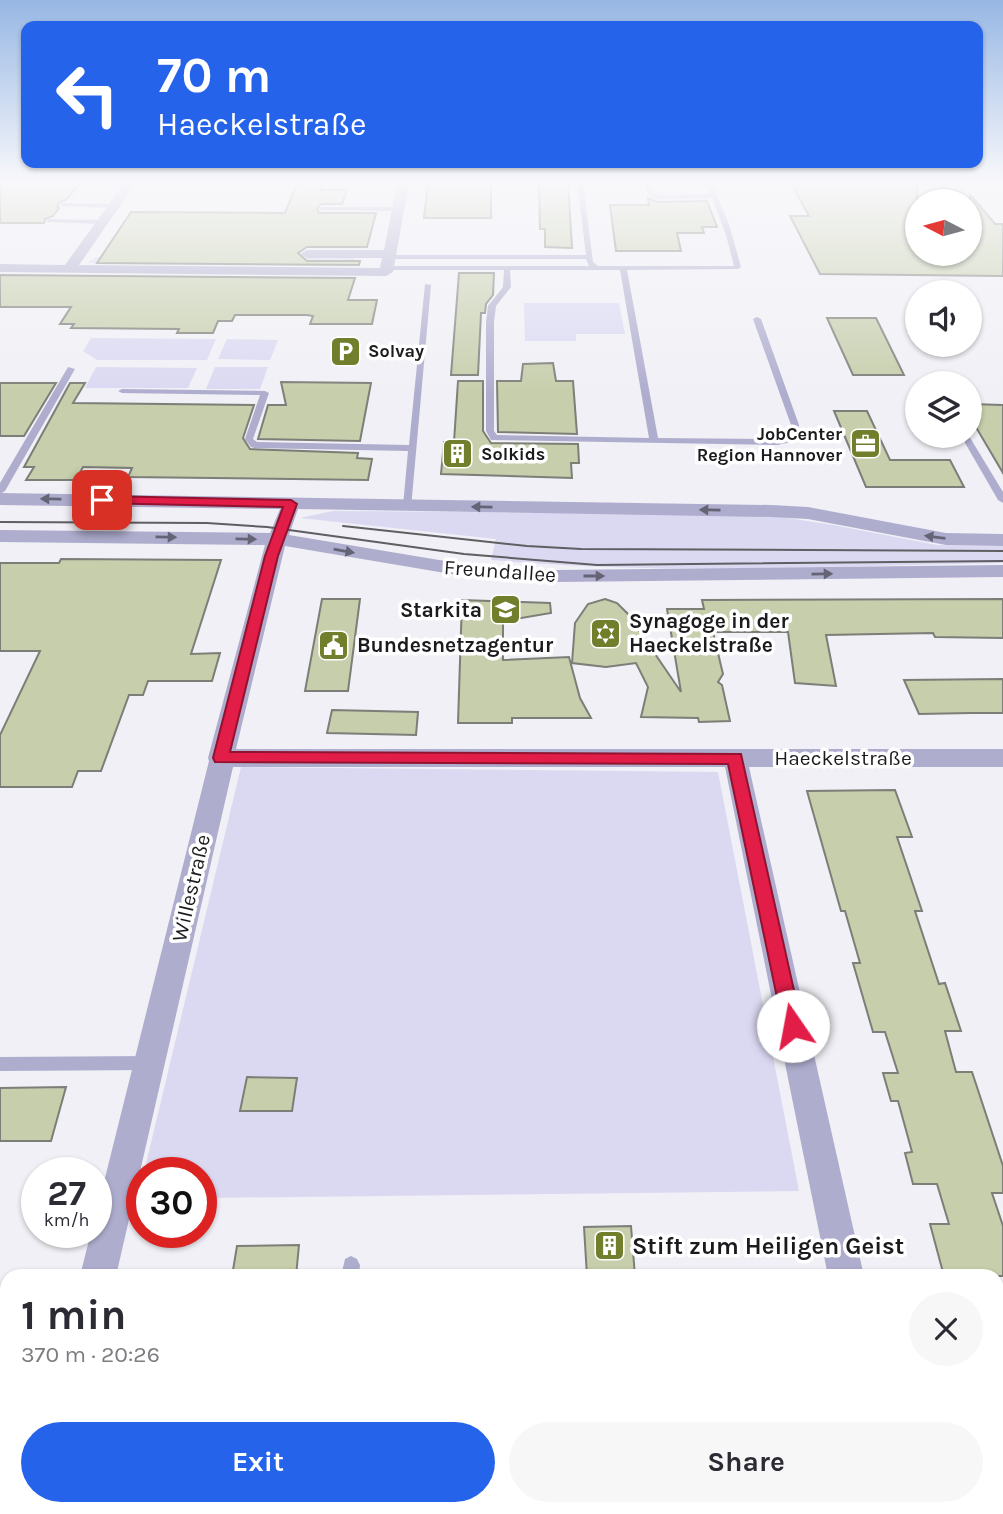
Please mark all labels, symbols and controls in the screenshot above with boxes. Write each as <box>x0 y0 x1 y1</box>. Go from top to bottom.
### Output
text: 70 m <box>157 47 271 104</box>
icon: left <box>42 49 133 140</box>
text: Haeckelstraße <box>157 106 366 143</box>
north arrow <box>905 189 982 266</box>
map controls <box>905 189 982 448</box>
button: sound <box>905 280 982 357</box>
parking icon: Solvay <box>328 334 362 368</box>
place label: Solvay <box>368 340 424 362</box>
button: layers <box>905 371 982 448</box>
place label: JobCenter Region Hannover <box>697 423 842 466</box>
office icon: JobCenter Region Hannover <box>848 427 882 461</box>
building icon: Solkids <box>441 437 475 471</box>
place label: Solkids <box>481 443 545 465</box>
pin <box>72 470 132 530</box>
icon: arrive <box>83 481 121 519</box>
one-way arrow <box>40 494 62 505</box>
one-way arrow <box>471 501 493 513</box>
one-way arrow <box>699 504 721 516</box>
one-way arrow <box>155 532 177 543</box>
one-way arrow <box>924 532 946 543</box>
one-way arrow <box>235 533 257 544</box>
one-way arrow <box>333 546 355 557</box>
street label: Freundallee <box>443 555 557 587</box>
one-way arrow <box>811 568 833 580</box>
one-way arrow <box>583 570 605 582</box>
school or university icon: Starkita <box>488 593 522 627</box>
place label: Starkita <box>400 598 482 622</box>
place label: Synagoge in der Haeckelstraße <box>629 609 789 657</box>
synagogue icon: Synagoge in der Haeckelstraße <box>589 616 623 650</box>
public building icon: Bundesnetzagentur <box>317 628 351 662</box>
place label: Bundesnetzagentur <box>357 633 554 657</box>
street label: Haeckelstraße <box>774 746 912 770</box>
street label: Willestraße <box>167 832 215 944</box>
position arrow <box>756 989 830 1063</box>
speed limit sign: 30 <box>126 1157 217 1248</box>
text: 27 <box>47 1173 86 1214</box>
text: km/h <box>44 1209 89 1231</box>
building icon: Stift zum Heiligen Geist <box>592 1229 626 1263</box>
place label: Stift zum Heiligen Geist <box>632 1232 904 1260</box>
text: 1 min <box>21 1290 126 1340</box>
button: close <box>909 1292 983 1366</box>
text: 370 m · 20:26 <box>21 1341 160 1368</box>
button: Exit <box>21 1422 495 1502</box>
button: Share <box>509 1422 983 1502</box>

